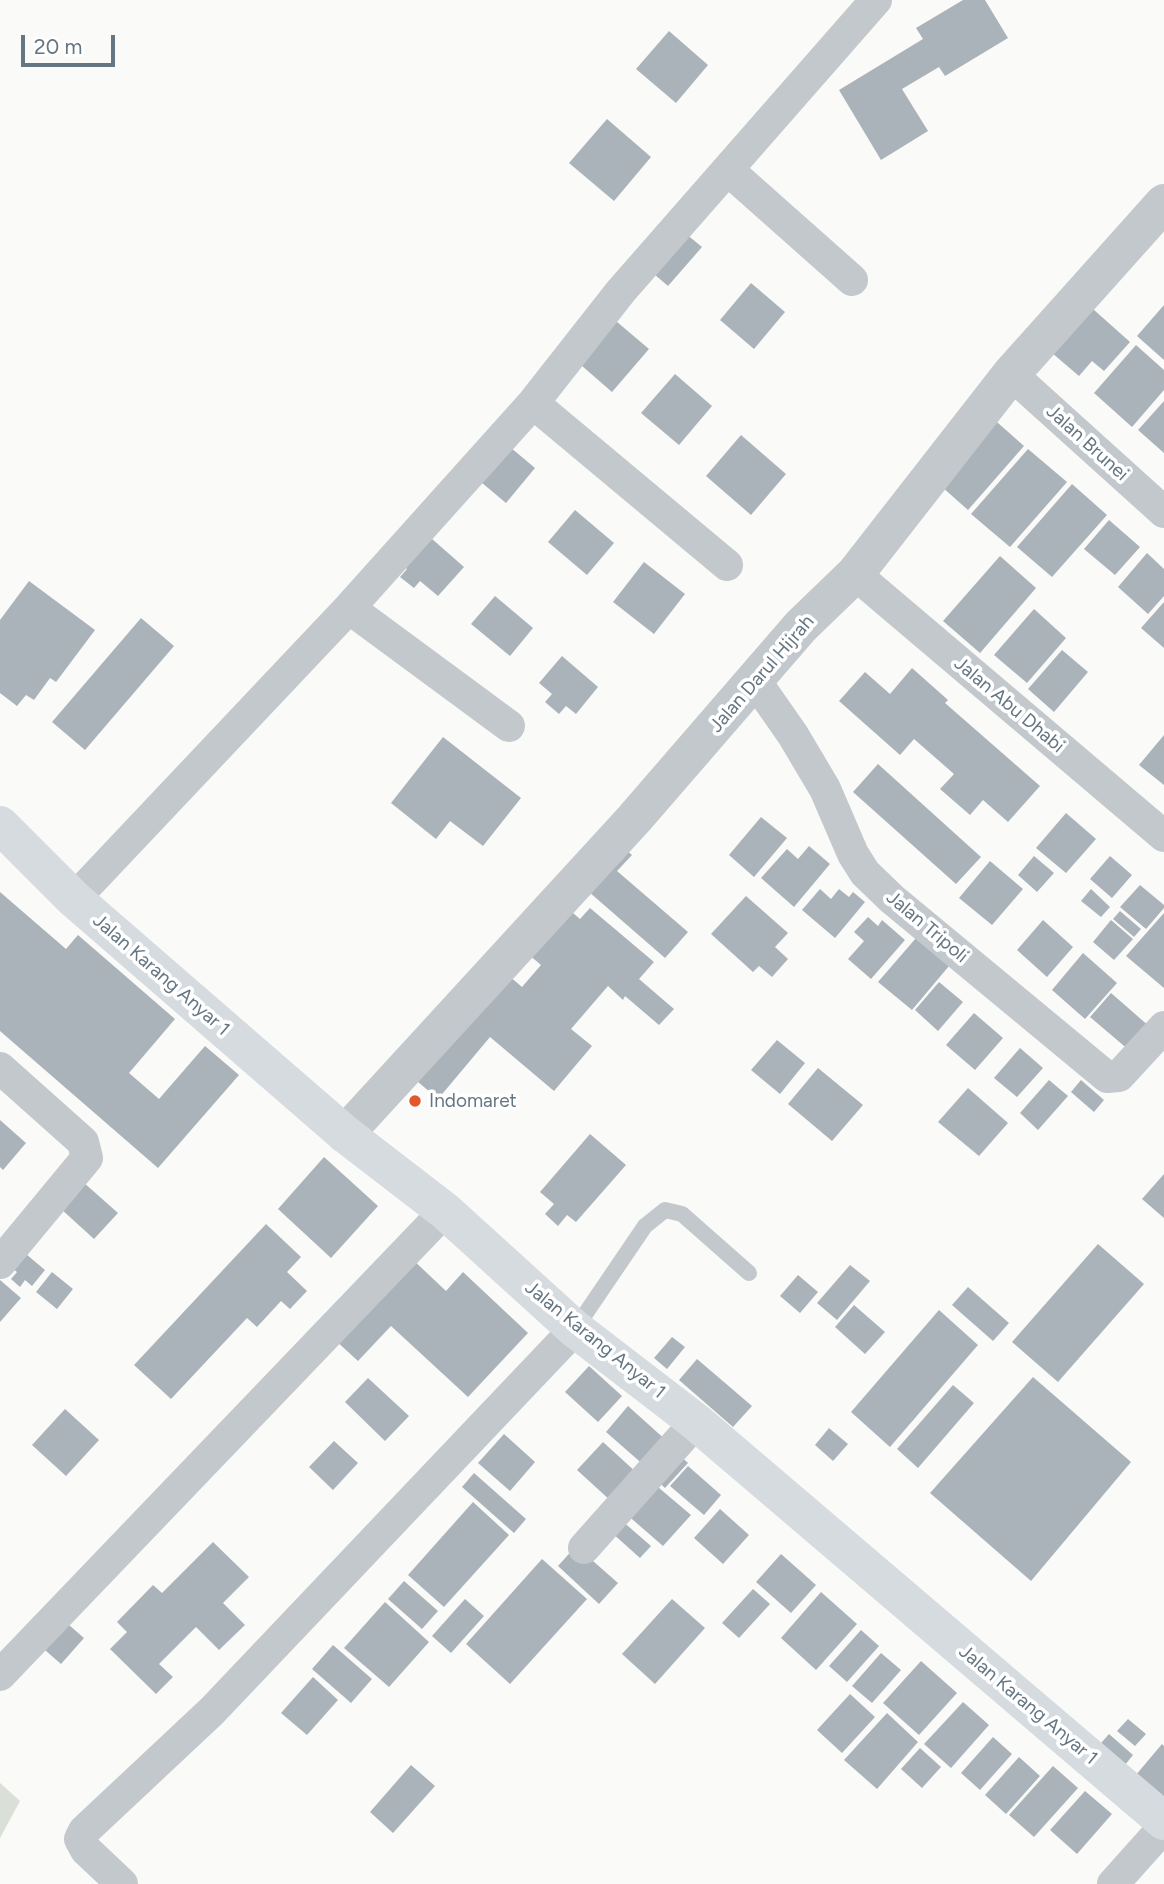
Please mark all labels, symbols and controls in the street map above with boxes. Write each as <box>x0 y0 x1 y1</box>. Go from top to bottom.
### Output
scale bar <box>24 21 119 65</box>
text: 20 m <box>34 34 82 59</box>
street label: Jalan Brunei <box>1041 400 1133 486</box>
street label: Jalan Darul Hijrah <box>705 611 819 737</box>
street label: Jalan Abu Dhabi <box>949 652 1069 758</box>
street label: Jalan Tripoli <box>881 886 973 968</box>
street label: Jalan Karang Anyar 1 <box>88 909 234 1041</box>
place label: Indomaret <box>429 1090 517 1112</box>
marker: Indomaret <box>407 1093 423 1109</box>
street label: Jalan Karang Anyar 1 <box>520 1276 670 1404</box>
street label: Jalan Karang Anyar 1 <box>954 1640 1102 1770</box>

